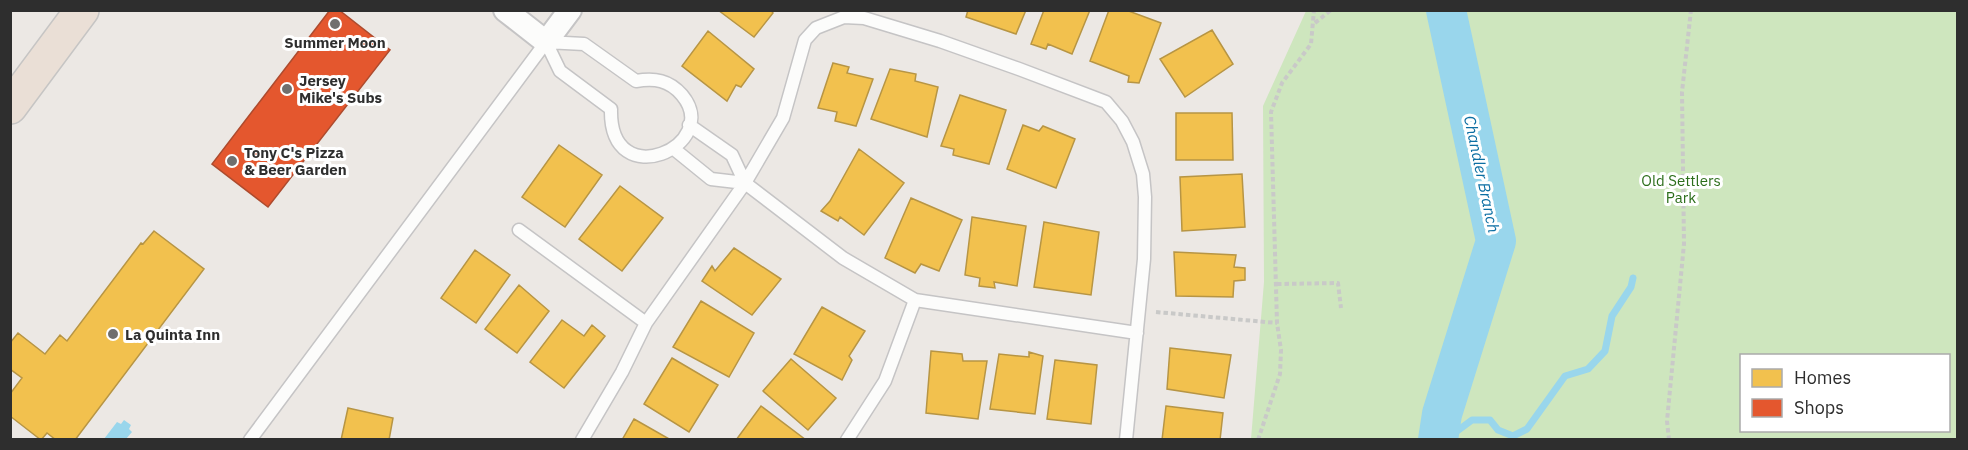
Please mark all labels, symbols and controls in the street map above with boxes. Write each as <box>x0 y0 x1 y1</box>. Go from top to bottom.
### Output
marker: Summer Moon <box>328 17 342 31</box>
place label: Summer Moon <box>284 33 386 52</box>
place label: Jersey Mike's Subs <box>299 71 382 107</box>
marker: Jersey Mike's Subs <box>280 82 294 96</box>
water label: Chandler Branch <box>1460 114 1504 234</box>
place label: Tony C's Pizza & Beer Garden <box>244 143 347 179</box>
marker: Tony C's Pizza & Beer Garden <box>225 154 239 168</box>
park label: Old Settlers Park <box>1641 171 1721 207</box>
place label: La Quinta Inn <box>125 325 220 344</box>
marker: La Quinta Inn <box>106 327 120 341</box>
legend <box>1740 354 1950 432</box>
text: Homes <box>1794 366 1851 389</box>
text: Shops <box>1794 396 1844 419</box>

